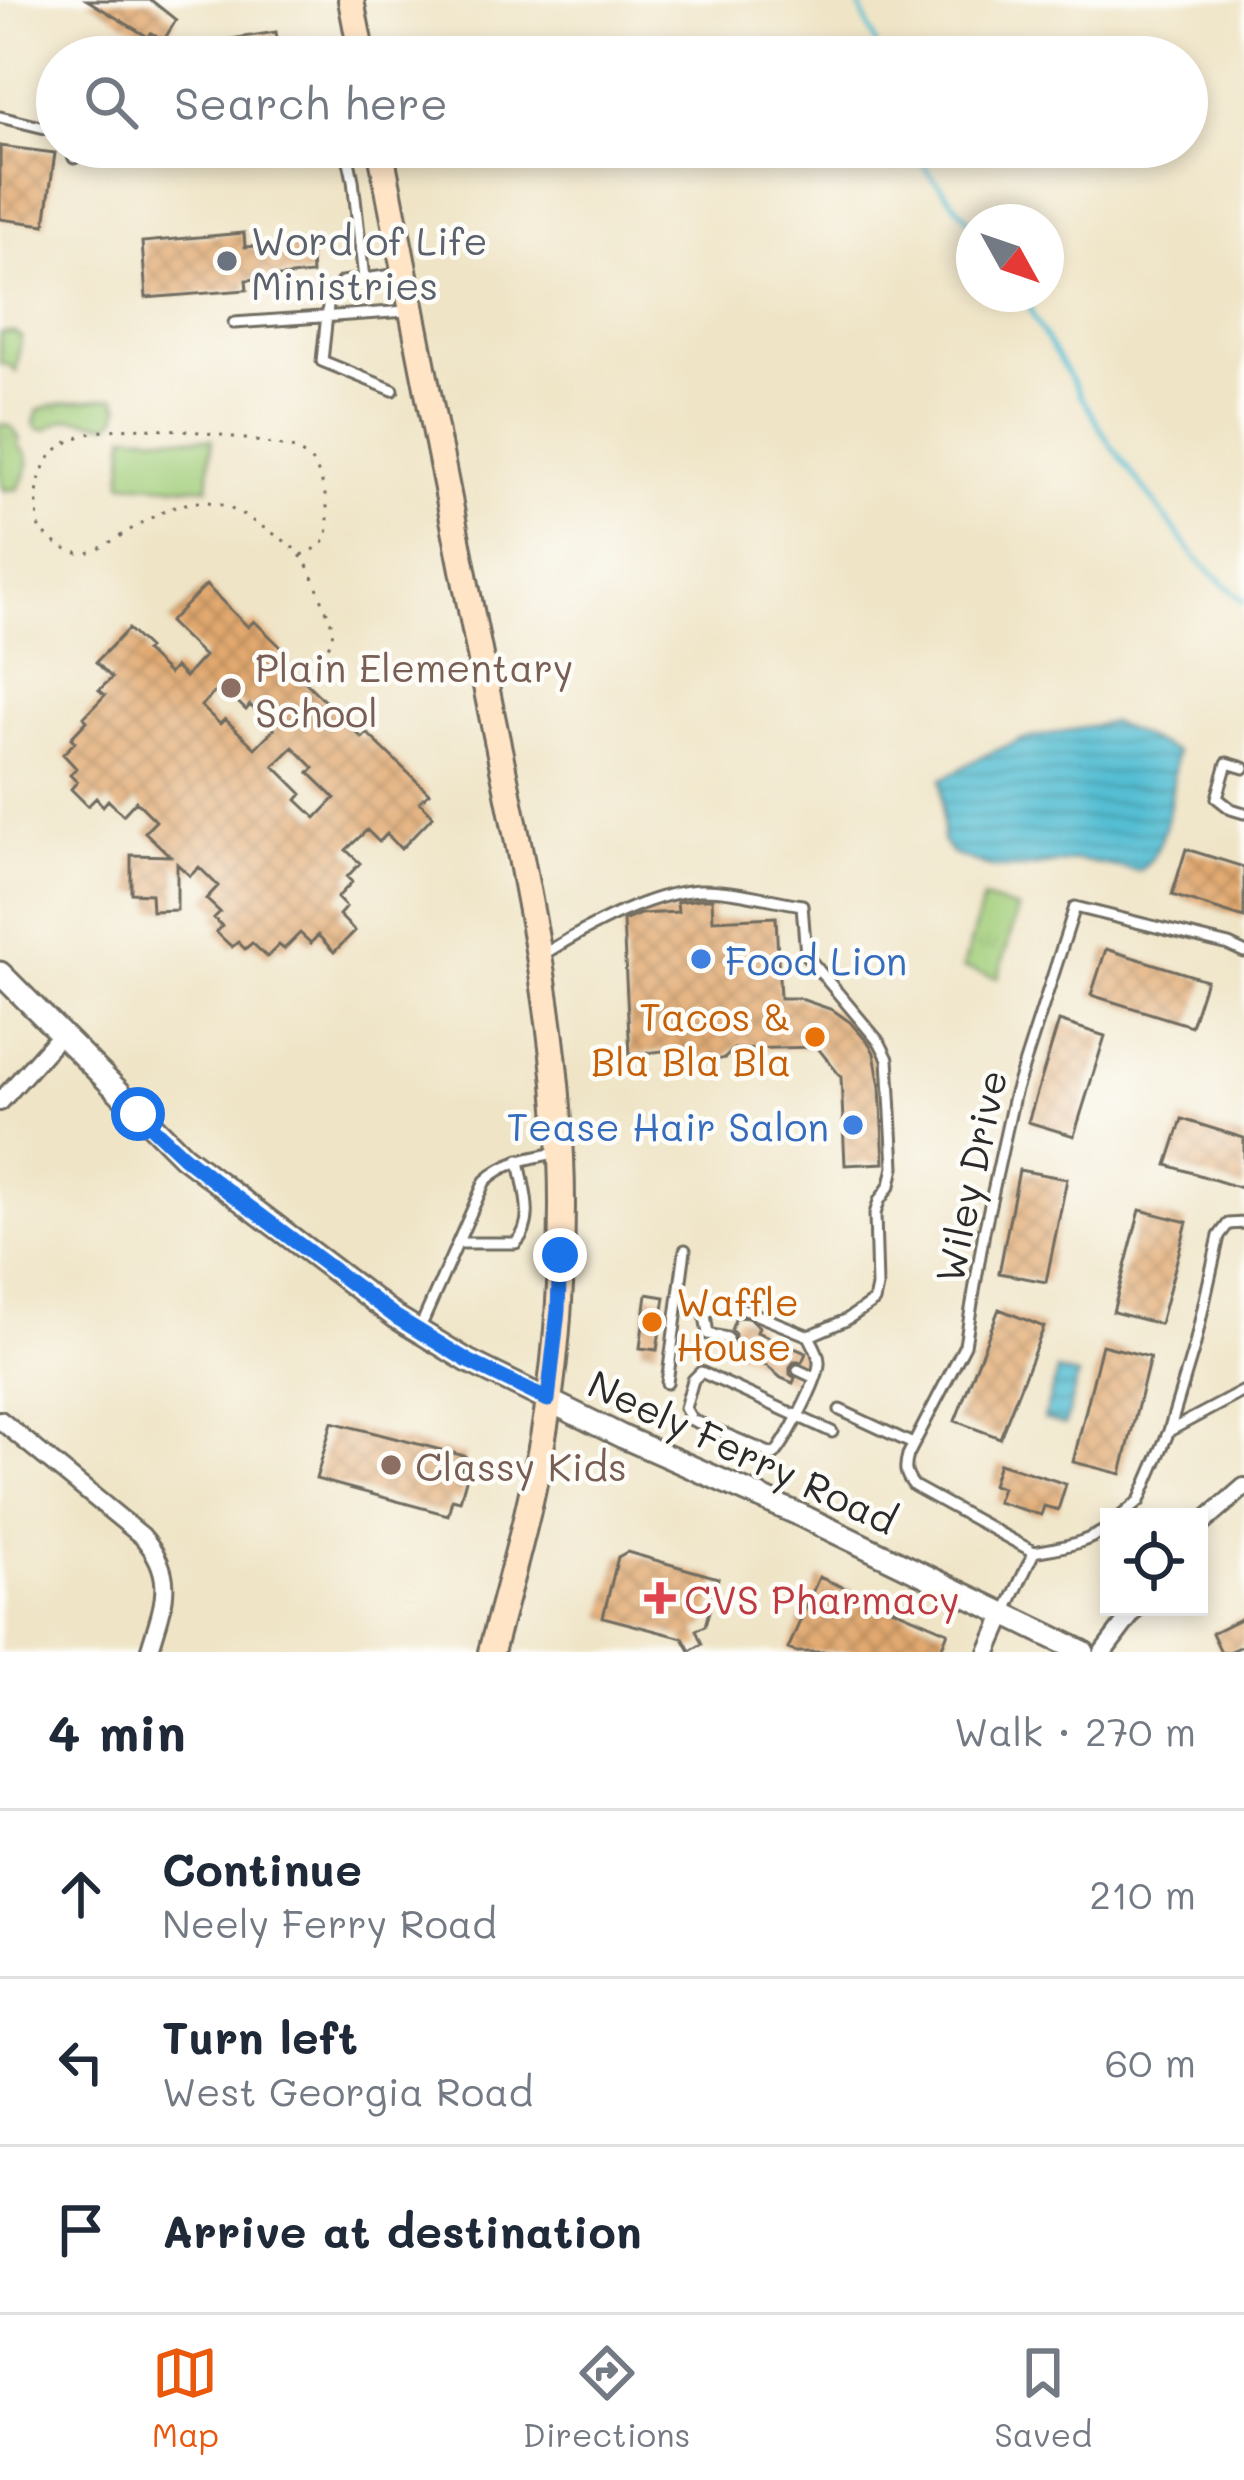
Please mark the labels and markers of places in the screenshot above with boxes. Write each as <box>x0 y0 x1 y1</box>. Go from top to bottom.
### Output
place label: Word of Life Ministries <box>251 214 488 310</box>
marker: Word of Life Ministries <box>214 248 240 274</box>
place label: Plain Elementary School <box>255 641 573 737</box>
marker: Plain Elementary School <box>218 675 244 701</box>
place label: Food Lion <box>725 934 907 985</box>
marker: Food Lion <box>688 946 714 972</box>
place label: Tacos & Bla Bla Bla <box>591 990 791 1086</box>
marker: Tacos & Bla Bla Bla <box>802 1024 828 1050</box>
place label: Tease Hair Salon <box>506 1100 829 1151</box>
marker: Tease Hair Salon <box>840 1112 866 1138</box>
place label: Waffle House <box>676 1275 799 1371</box>
marker: Waffle House <box>639 1309 665 1335</box>
place label: Classy Kids <box>415 1440 627 1491</box>
marker: Classy Kids <box>378 1452 404 1478</box>
place label: CVS Pharmacy <box>684 1573 960 1624</box>
marker: CVS Pharmacy <box>647 1585 673 1611</box>

